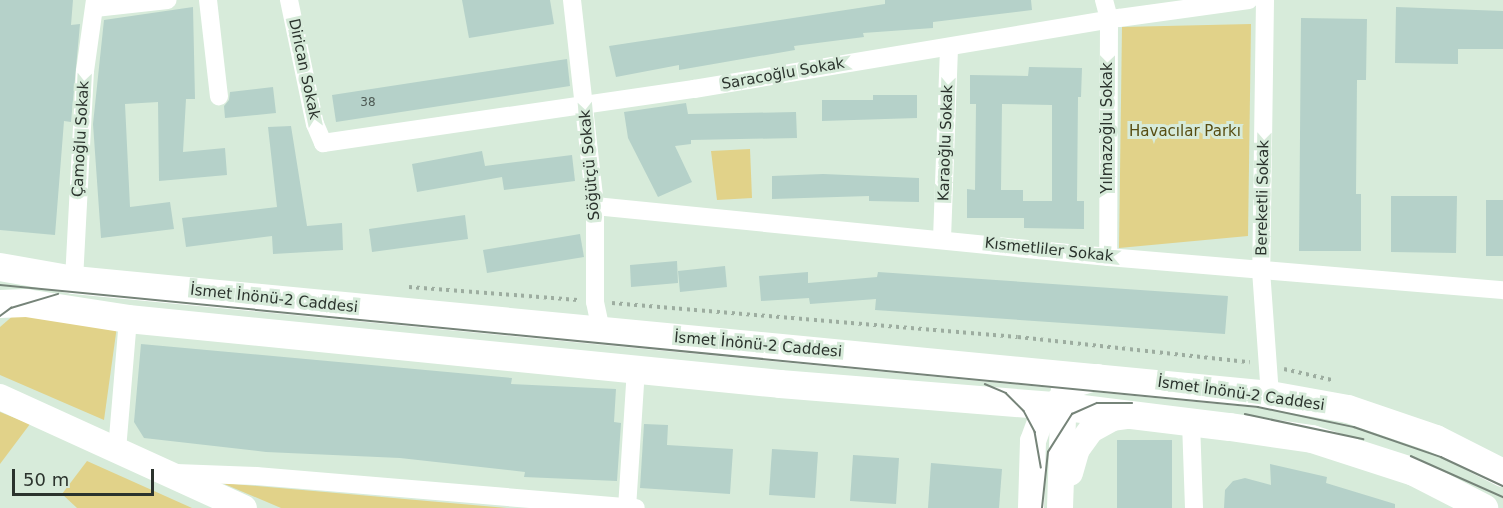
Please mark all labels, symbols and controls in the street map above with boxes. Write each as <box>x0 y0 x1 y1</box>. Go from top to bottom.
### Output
street label: Dirican Sokak <box>285 17 323 121</box>
street label: Saracoğlu Sokak <box>720 54 846 94</box>
street label: Yılmazoğlu Sokak <box>1099 62 1117 194</box>
street label: Çamoğlu Sokak <box>69 80 93 198</box>
street label: Karaoğlu Sokak <box>935 85 957 201</box>
house number: 38 <box>360 96 376 110</box>
street label: Söğütçü Sokak <box>576 109 604 221</box>
park label: Havacılar Parkı <box>1129 123 1241 141</box>
street label: Bereketli Sokak <box>1253 140 1273 256</box>
street label: Kısmetliler Sokak <box>984 234 1114 266</box>
street label: İsmet İnönü-2 Caddesi <box>189 281 359 317</box>
street label: İsmet İnönü-2 Caddesi <box>673 329 843 361</box>
street label: İsmet İnönü-2 Caddesi <box>1156 373 1326 415</box>
scale bar <box>15 457 158 495</box>
text: 50 m <box>23 469 69 490</box>

